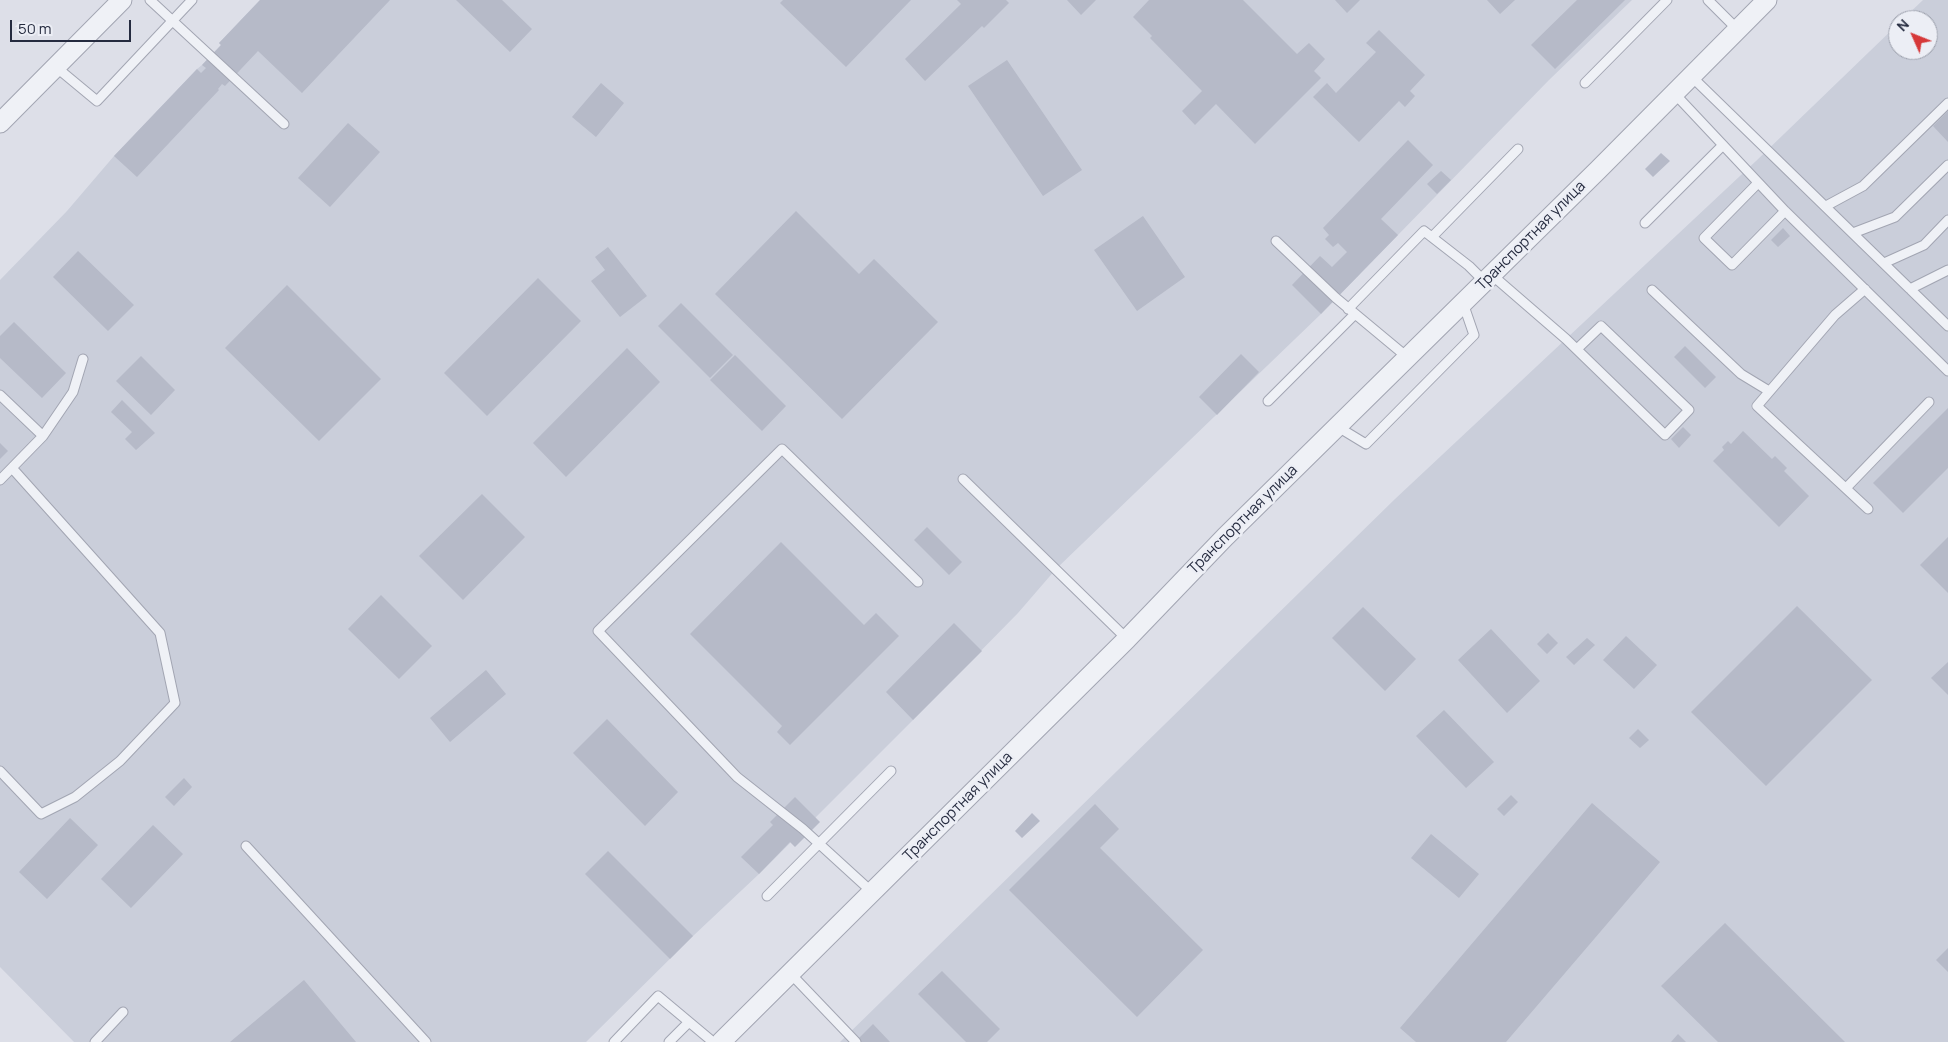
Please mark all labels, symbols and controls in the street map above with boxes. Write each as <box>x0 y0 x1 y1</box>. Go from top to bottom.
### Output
scale bar <box>12 10 134 42</box>
north arrow <box>1888 10 1938 60</box>
text: N <box>1892 15 1913 35</box>
text: 50 m <box>18 18 52 39</box>
street label: Транспортная улица <box>1473 178 1589 294</box>
street label: Транспортная улица <box>1185 462 1301 578</box>
street label: Транспортная улица <box>900 749 1016 865</box>

